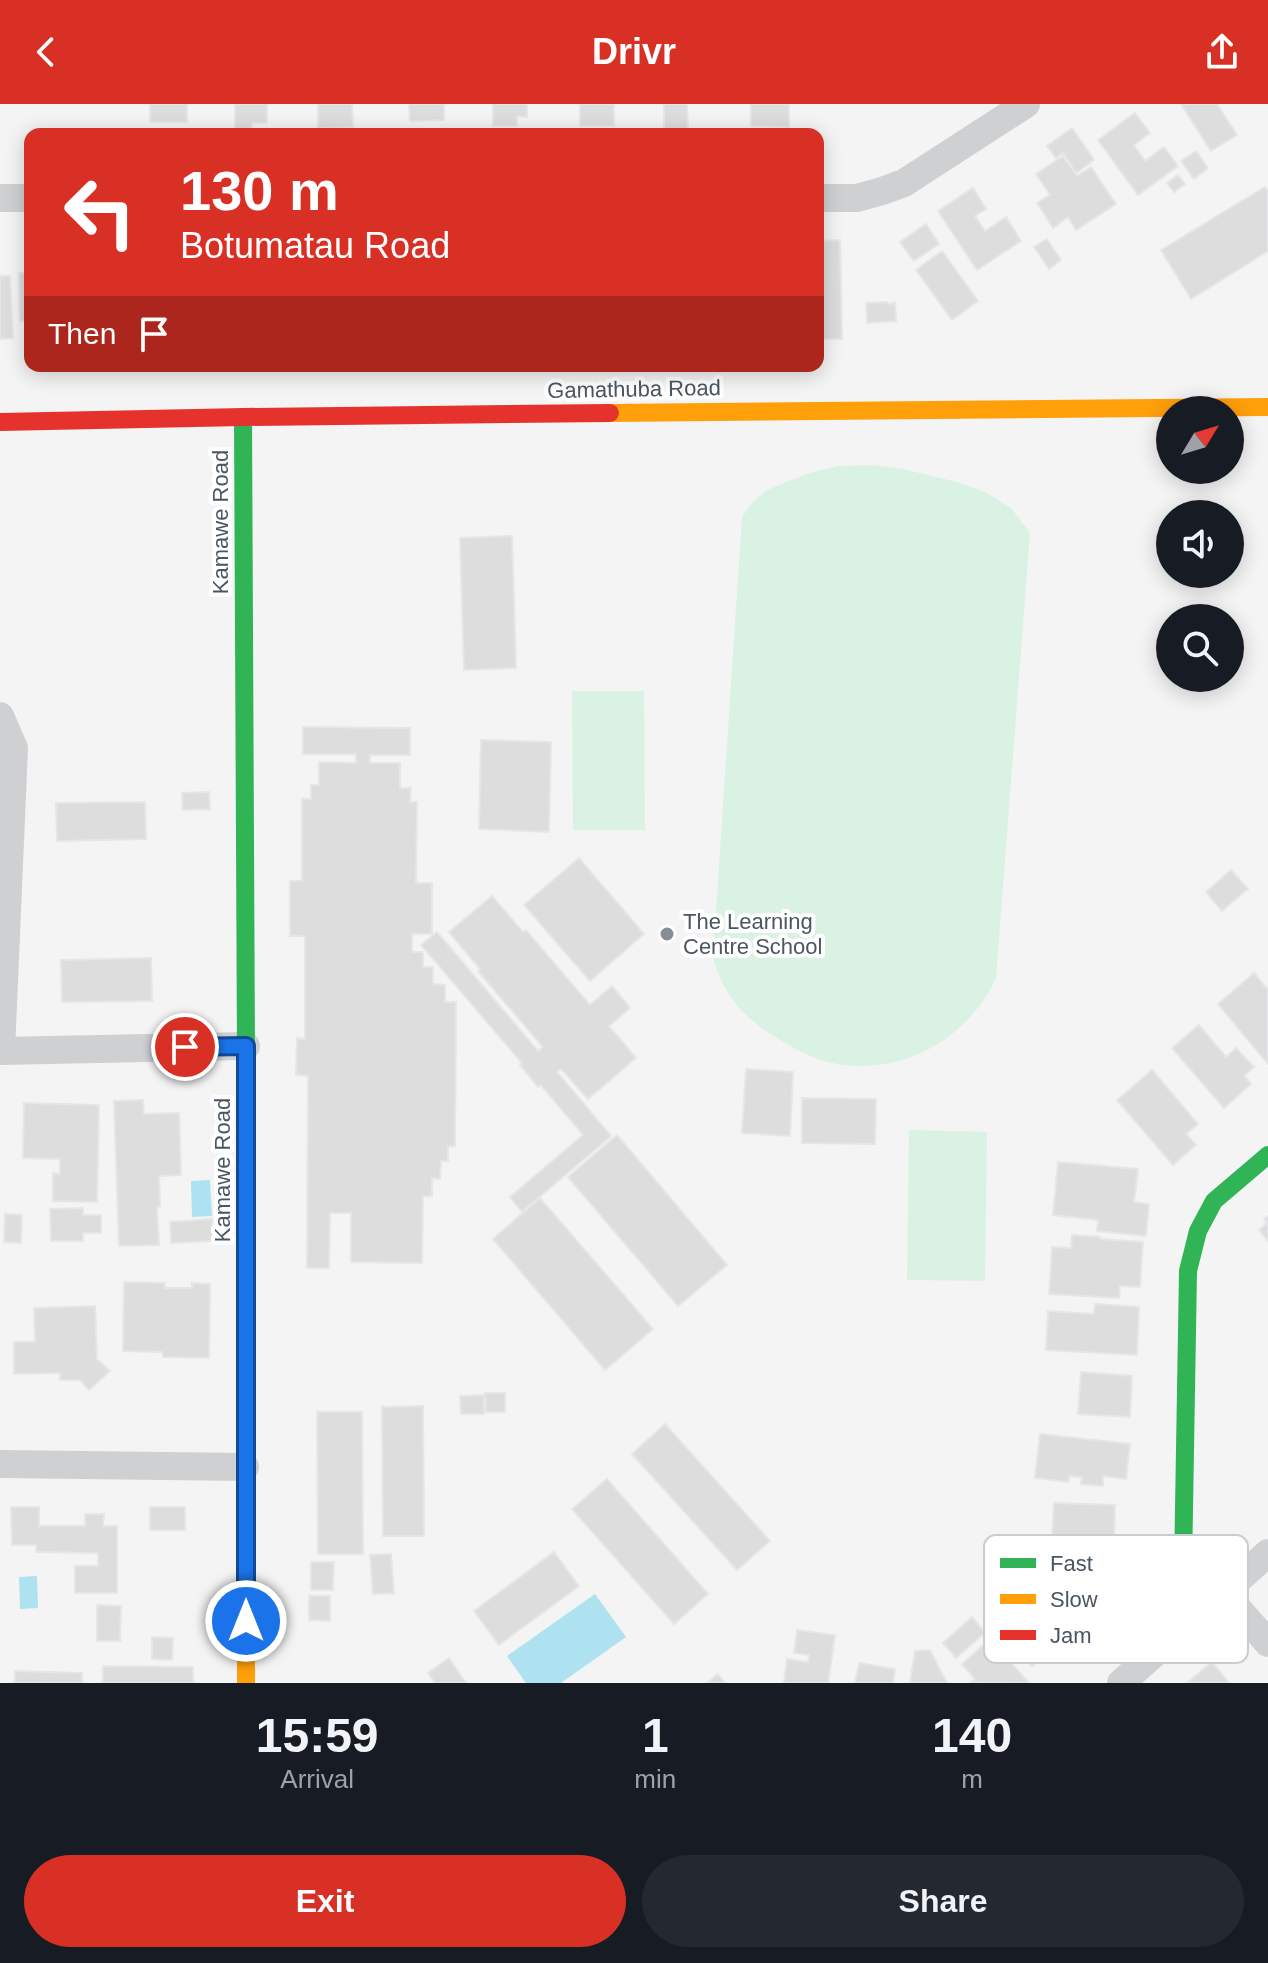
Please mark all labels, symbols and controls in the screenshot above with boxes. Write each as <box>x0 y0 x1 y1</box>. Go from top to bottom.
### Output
icon: back <box>24 30 68 74</box>
icon: share <box>1200 30 1244 74</box>
text: Drivr <box>592 31 676 72</box>
text: 130 m <box>180 159 339 222</box>
icon: left <box>48 160 152 264</box>
text: Botumatau Road <box>180 225 450 266</box>
icon: arrive <box>132 312 176 356</box>
text: Then <box>48 317 116 350</box>
street label: Gamathuba Road <box>547 375 721 403</box>
north arrow <box>1156 396 1244 484</box>
map controls <box>1156 396 1244 692</box>
street label: Kamawe Road <box>208 450 233 594</box>
button: sound <box>1156 500 1244 588</box>
button: search <box>1156 604 1244 692</box>
place label: The Learning Centre School <box>683 909 822 959</box>
marker: The Learning Centre School <box>658 925 676 943</box>
pin <box>151 1013 219 1081</box>
icon: arrive <box>163 1025 207 1069</box>
street label: Kamawe Road <box>210 1098 235 1242</box>
legend <box>984 1535 1248 1663</box>
text: Fast <box>1050 1551 1093 1576</box>
position arrow <box>204 1579 288 1663</box>
text: Slow <box>1050 1587 1098 1612</box>
text: Jam <box>1050 1623 1092 1648</box>
text: 15:59 <box>256 1709 379 1762</box>
text: 1 <box>642 1709 669 1762</box>
text: 140 <box>932 1709 1012 1762</box>
text: Arrival <box>280 1764 354 1794</box>
text: min <box>634 1764 676 1794</box>
text: m <box>961 1764 983 1794</box>
button: Exit <box>24 1855 626 1947</box>
button: Share <box>642 1855 1244 1947</box>

